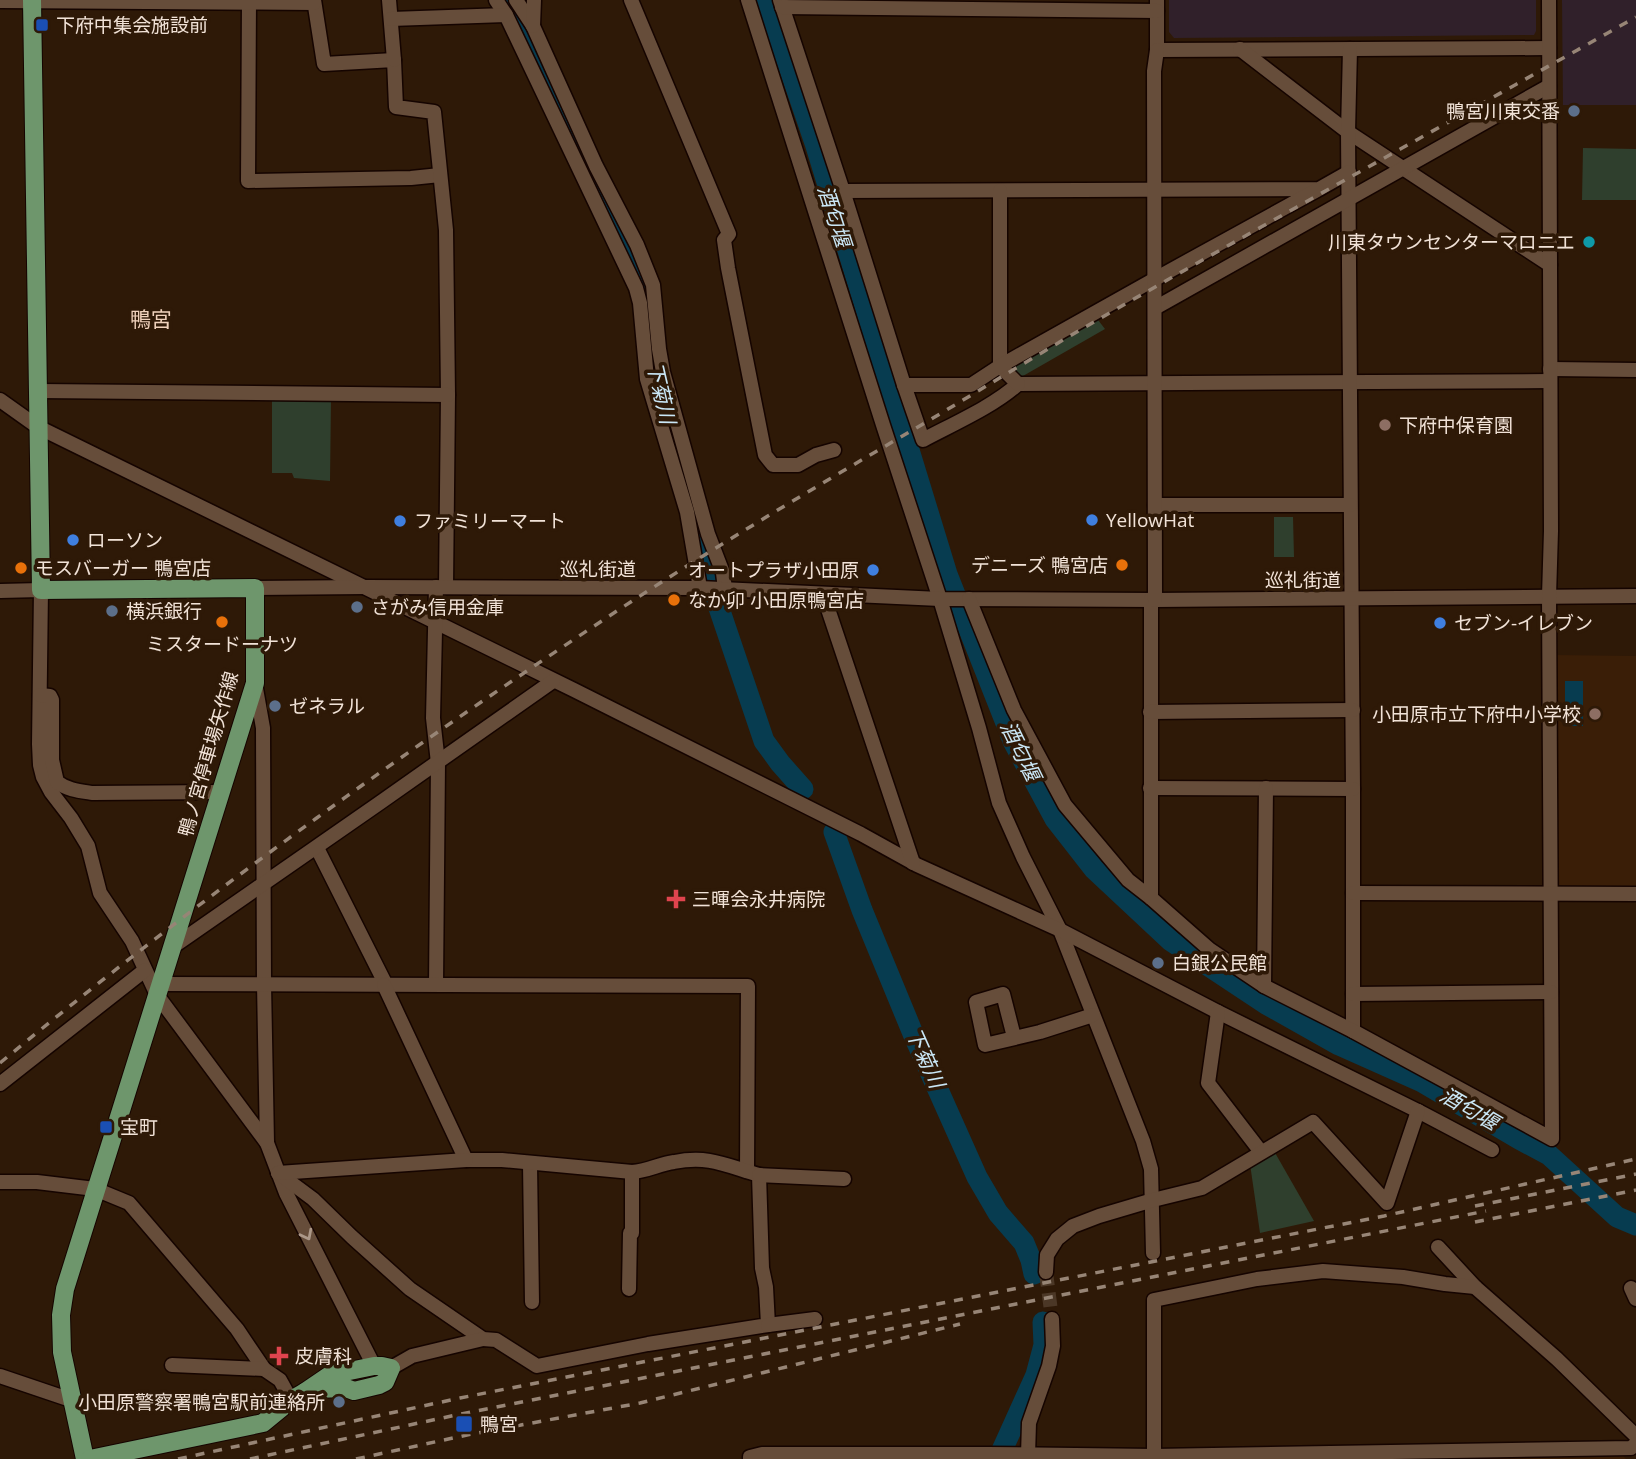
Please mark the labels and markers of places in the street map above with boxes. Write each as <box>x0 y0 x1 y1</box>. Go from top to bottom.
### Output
place label: 下府中集会施設前 <box>56 12 208 38</box>
marker: 下府中集会施設前 <box>34 17 50 33</box>
place label: 鴨宮川東交番 <box>1446 98 1560 124</box>
marker: 鴨宮川東交番 <box>1566 103 1582 119</box>
place label: 川東タウンセンターマロニエ <box>1328 229 1575 255</box>
marker: 川東タウンセンターマロニエ <box>1581 234 1597 250</box>
place label: 下府中保育園 <box>1399 412 1513 438</box>
marker: 下府中保育園 <box>1377 417 1393 433</box>
place label: YellowHat <box>1106 507 1195 533</box>
place label: ファミリーマート <box>414 508 566 534</box>
marker: YellowHat <box>1084 512 1100 528</box>
marker: ファミリーマート <box>392 513 408 529</box>
place label: ローソン <box>87 527 163 553</box>
marker: ローソン <box>65 532 81 548</box>
place label: デニーズ 鴨宮店 <box>971 552 1108 578</box>
place label: モスバーガー 鴨宮店 <box>35 555 211 581</box>
place label: オートプラザ小田原 <box>688 557 859 583</box>
marker: デニーズ 鴨宮店 <box>1114 557 1130 573</box>
marker: モスバーガー 鴨宮店 <box>13 560 29 576</box>
marker: オートプラザ小田原 <box>865 562 881 578</box>
place label: なか卯 小田原鴨宮店 <box>688 587 864 613</box>
marker: なか卯 小田原鴨宮店 <box>666 592 682 608</box>
place label: さがみ信用金庫 <box>371 594 504 620</box>
place label: 横浜銀行 <box>126 598 202 624</box>
marker: さがみ信用金庫 <box>349 599 365 615</box>
marker: 横浜銀行 <box>104 603 120 619</box>
place label: セブン-イレブン <box>1454 610 1593 636</box>
marker: ミスタードーナツ <box>214 614 230 630</box>
marker: セブン-イレブン <box>1432 615 1448 631</box>
place label: ミスタードーナツ <box>146 631 298 657</box>
place label: ゼネラル <box>289 693 365 719</box>
marker: ゼネラル <box>267 698 283 714</box>
place label: 小田原市立下府中小学校 <box>1372 701 1581 727</box>
marker: 小田原市立下府中小学校 <box>1587 706 1603 722</box>
place label: 三暉会永井病院 <box>692 886 825 912</box>
marker: 三暉会永井病院 <box>666 889 686 909</box>
place label: 白銀公民館 <box>1172 950 1267 976</box>
marker: 白銀公民館 <box>1150 955 1166 971</box>
place label: 宝町 <box>120 1114 158 1140</box>
marker: 宝町 <box>98 1119 114 1135</box>
place label: 皮膚科 <box>295 1343 352 1369</box>
marker: 皮膚科 <box>269 1346 289 1366</box>
place label: 小田原警察署鴨宮駅前連絡所 <box>78 1389 325 1415</box>
marker: 小田原警察署鴨宮駅前連絡所 <box>331 1394 347 1410</box>
place label: 鴨宮 <box>480 1411 518 1437</box>
marker: 鴨宮 <box>454 1414 474 1434</box>

